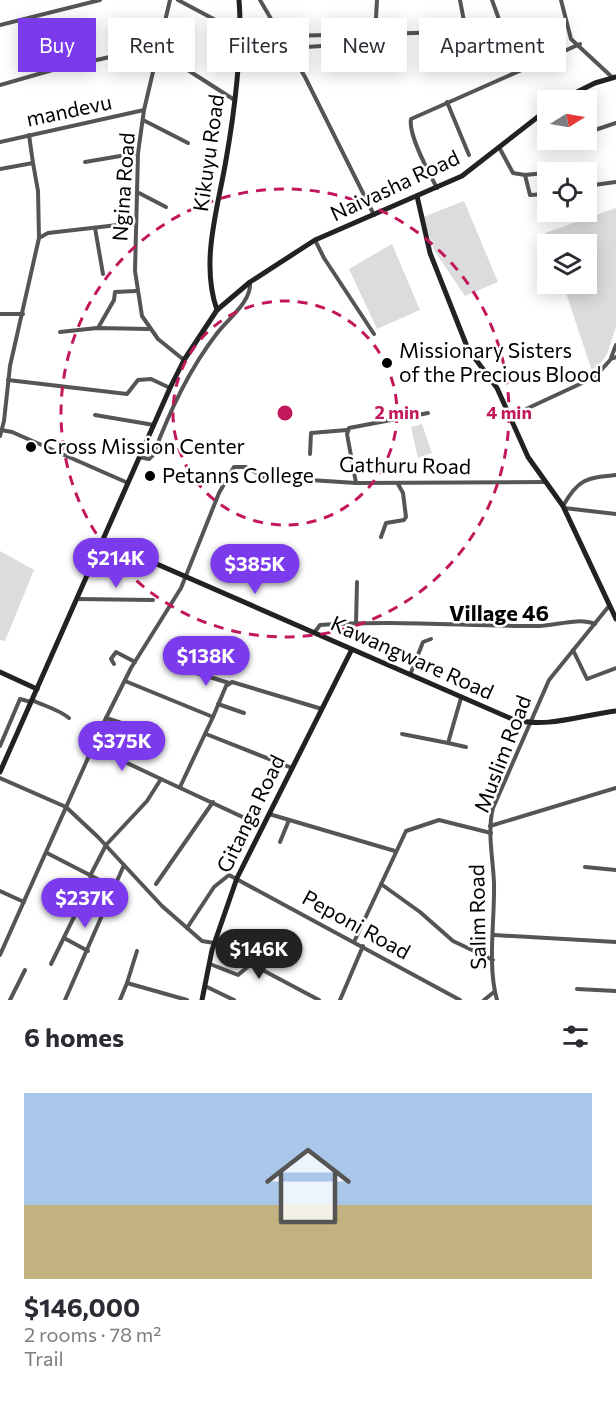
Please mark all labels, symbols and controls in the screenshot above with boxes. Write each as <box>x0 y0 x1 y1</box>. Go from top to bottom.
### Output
chip: Buy <box>18 18 96 72</box>
chip: Rent <box>108 18 195 72</box>
chip: Filters <box>207 18 309 72</box>
chip: New <box>321 18 407 72</box>
chip: Apartment <box>419 18 566 72</box>
street label: mandevu <box>24 88 114 131</box>
north arrow <box>537 90 597 150</box>
map controls <box>537 90 597 294</box>
street label: Kikuyu Road <box>187 92 228 213</box>
street label: Ngina Road <box>106 132 139 242</box>
street label: Naivasha Road <box>326 144 463 225</box>
button: locate <box>537 162 597 222</box>
button: layers <box>537 234 597 294</box>
place label: Missionary Sisters of the Precious Blood <box>399 337 601 386</box>
marker: Missionary Sisters of the Precious Blood <box>380 356 394 370</box>
text: 2 min <box>375 401 419 423</box>
text: 4 min <box>486 401 532 423</box>
centre of rings <box>275 403 295 423</box>
place label: Cross Mission Center <box>43 433 245 458</box>
marker: Cross Mission Center <box>24 440 38 454</box>
street label: Gathuru Road <box>339 451 471 478</box>
place label: Petanns College <box>162 462 314 487</box>
marker: Petanns College <box>143 469 157 483</box>
pin: $214K <box>74 538 158 589</box>
pin: $385K <box>213 544 297 595</box>
text: $214K <box>87 545 145 569</box>
text: $385K <box>224 551 286 575</box>
district label: Village 46 <box>449 599 549 626</box>
street label: Kawangware Road <box>327 610 498 704</box>
pin: $138K <box>164 636 248 687</box>
text: $138K <box>177 643 235 667</box>
street label: Muslim Road <box>468 691 535 816</box>
pin: $375K <box>80 721 164 772</box>
text: $375K <box>92 728 152 752</box>
street label: Gitanga Road <box>210 750 289 876</box>
street label: Salim Road <box>463 864 490 970</box>
pin: $237K <box>43 878 127 929</box>
street label: Peponi Road <box>298 884 415 964</box>
text: $237K <box>55 885 115 909</box>
pin: $146K <box>217 929 301 980</box>
text: $146K <box>229 936 289 960</box>
icon: filters <box>559 1020 592 1053</box>
text: 6 homes <box>24 1021 124 1052</box>
icon: home <box>254 1132 362 1240</box>
text: $146,000 <box>24 1291 140 1322</box>
text: 2 rooms · 78 m² <box>24 1322 161 1346</box>
text: Trail <box>24 1346 64 1370</box>

